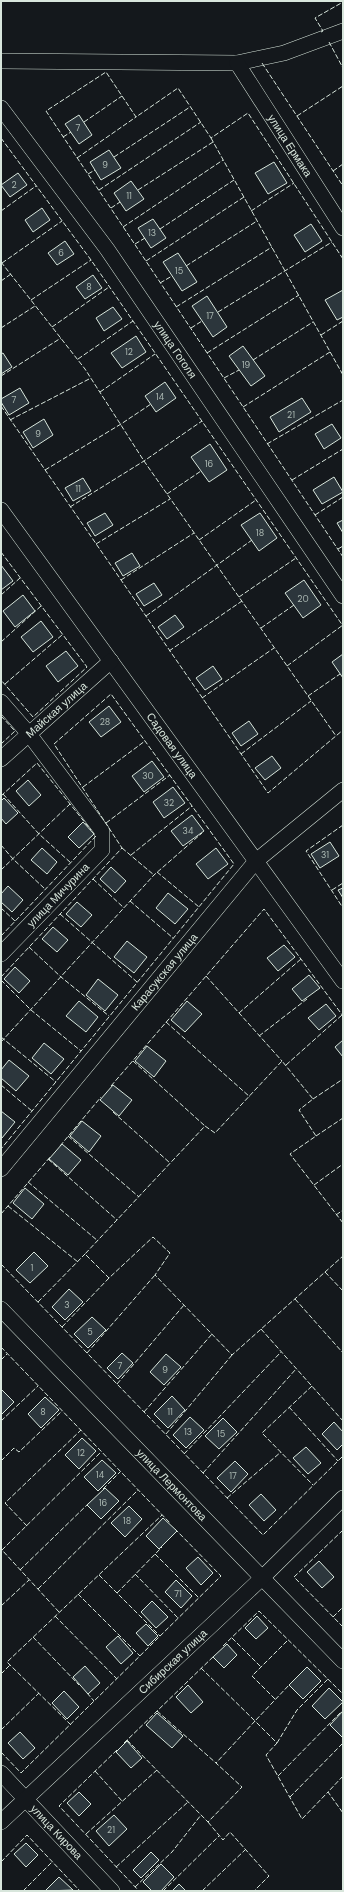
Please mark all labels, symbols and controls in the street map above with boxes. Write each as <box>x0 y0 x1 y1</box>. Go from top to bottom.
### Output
street label: улица Ермака <box>265 112 316 180</box>
house number: 7 <box>76 122 81 134</box>
house number: 9 <box>102 159 108 171</box>
house number: 2 <box>11 179 17 191</box>
house number: 11 <box>126 190 132 202</box>
house number: 13 <box>148 227 156 239</box>
house number: 6 <box>58 247 64 259</box>
house number: 15 <box>175 265 183 277</box>
house number: 8 <box>86 281 92 293</box>
house number: 17 <box>206 310 214 322</box>
street label: улица Гоголя <box>151 318 200 381</box>
house number: 12 <box>125 346 133 358</box>
house number: 19 <box>242 359 251 371</box>
house number: 14 <box>156 391 165 403</box>
house number: 7 <box>12 394 17 406</box>
house number: 21 <box>287 409 295 421</box>
house number: 9 <box>35 428 41 440</box>
house number: 16 <box>205 458 214 470</box>
house number: 11 <box>75 483 81 495</box>
house number: 18 <box>256 527 264 539</box>
house number: 20 <box>297 593 309 605</box>
street label: Майская улица <box>23 678 90 741</box>
street label: Садовая улица <box>143 710 201 782</box>
house number: 28 <box>100 716 110 728</box>
house number: 30 <box>142 770 154 782</box>
house number: 32 <box>164 797 174 809</box>
house number: 34 <box>183 825 194 837</box>
house number: 31 <box>321 849 329 861</box>
street label: улица Мичурина <box>24 859 93 930</box>
street label: Карасукская улица <box>128 929 201 1013</box>
house number: 1 <box>31 1262 34 1274</box>
house number: 3 <box>64 1299 70 1311</box>
house number: 5 <box>87 1326 93 1338</box>
house number: 7 <box>118 1360 123 1372</box>
house number: 9 <box>162 1364 168 1376</box>
house number: 8 <box>40 1406 46 1418</box>
house number: 11 <box>167 1406 173 1418</box>
house number: 13 <box>184 1426 192 1438</box>
house number: 15 <box>217 1428 225 1440</box>
street label: улица Лермонтова <box>133 1446 211 1524</box>
house number: 12 <box>77 1447 85 1459</box>
house number: 14 <box>96 1469 105 1481</box>
house number: 17 <box>229 1470 237 1482</box>
house number: 16 <box>99 1497 108 1509</box>
house number: 18 <box>123 1515 131 1527</box>
house number: 71 <box>174 1588 182 1600</box>
street label: Сибирская улица <box>136 1626 210 1697</box>
street label: улица Кирова <box>27 1802 86 1863</box>
house number: 21 <box>107 1824 115 1836</box>

